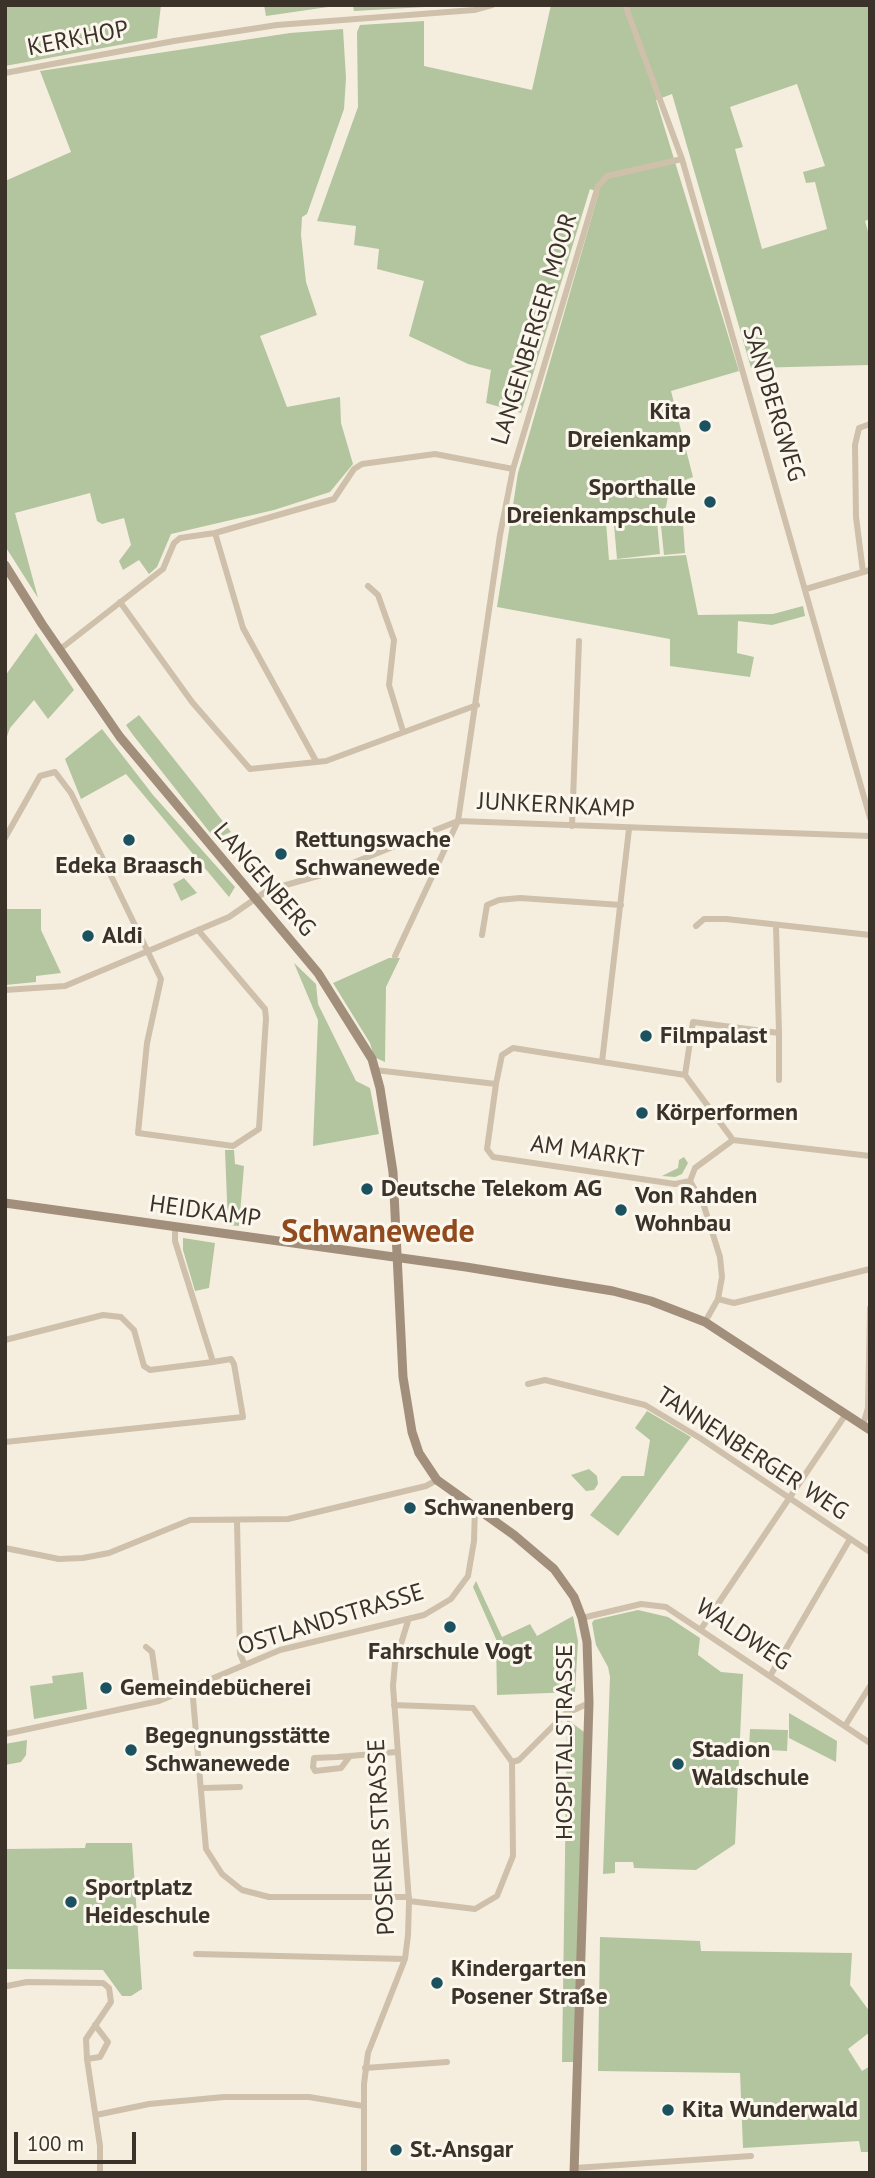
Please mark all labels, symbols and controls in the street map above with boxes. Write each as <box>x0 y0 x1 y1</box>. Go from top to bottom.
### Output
street label: KERKHOP <box>25 15 131 63</box>
street label: LANGENBERGER MOOR <box>486 210 584 448</box>
street label: SANDBERGWEG <box>736 323 810 485</box>
place label: Kita Dreienkamp <box>567 398 691 454</box>
marker: Kita Dreienkamp <box>697 418 713 434</box>
place label: Sporthalle Dreienkampschule <box>506 474 696 530</box>
marker: Sporthalle Dreienkampschule <box>702 494 718 510</box>
street label: JUNKERNKAMP <box>477 788 635 824</box>
street label: LANGENBERG <box>207 817 321 943</box>
place label: Rettungswache Schwanewede <box>295 826 451 882</box>
marker: Edeka Braasch <box>121 832 137 848</box>
marker: Rettungswache Schwanewede <box>273 846 289 862</box>
place label: Edeka Braasch <box>55 852 203 880</box>
place label: Aldi <box>102 922 143 950</box>
marker: Aldi <box>80 928 96 944</box>
place label: Filmpalast <box>660 1022 767 1050</box>
marker: Filmpalast <box>638 1028 654 1044</box>
place label: Körperformen <box>656 1099 798 1127</box>
marker: Körperformen <box>634 1105 650 1121</box>
street label: AM MARKT <box>529 1130 645 1174</box>
place label: Deutsche Telekom AG <box>381 1175 602 1203</box>
marker: Deutsche Telekom AG <box>359 1181 375 1197</box>
place label: Von Rahden Wohnbau <box>635 1182 757 1238</box>
street label: HEIDKAMP <box>148 1190 262 1234</box>
marker: Von Rahden Wohnbau <box>613 1202 629 1218</box>
district label: Schwanewede <box>281 1214 475 1252</box>
street label: TANNENBERGER WEG <box>651 1381 853 1527</box>
place label: Schwanenberg <box>424 1494 574 1522</box>
marker: Schwanenberg <box>402 1500 418 1516</box>
street label: OSTLANDSTRASSE <box>234 1578 428 1662</box>
street label: WALDWEG <box>690 1593 796 1677</box>
marker: Fahrschule Vogt <box>442 1619 458 1635</box>
place label: Fahrschule Vogt <box>368 1638 532 1666</box>
street label: HOSPITALSTRASSE <box>551 1644 579 1840</box>
place label: Gemeindebücherei <box>120 1674 311 1702</box>
marker: Gemeindebücherei <box>98 1680 114 1696</box>
place label: Begegnungsstätte Schwanewede <box>145 1722 330 1778</box>
place label: Stadion Waldschule <box>692 1736 809 1792</box>
street label: POSENER STRASSE <box>362 1738 402 1936</box>
marker: Begegnungsstätte Schwanewede <box>123 1742 139 1758</box>
marker: Stadion Waldschule <box>670 1756 686 1772</box>
place label: Sportplatz Heideschule <box>85 1874 210 1930</box>
marker: Sportplatz Heideschule <box>63 1894 79 1910</box>
place label: Kindergarten Posener Straße <box>451 1955 608 2011</box>
marker: Kindergarten Posener Straße <box>429 1975 445 1991</box>
place label: Kita Wunderwald <box>682 2096 858 2124</box>
marker: Kita Wunderwald <box>660 2102 676 2118</box>
scale bar <box>18 2118 140 2162</box>
text: 100 m <box>27 2130 84 2157</box>
place label: St.-Ansgar <box>410 2136 513 2164</box>
marker: St.-Ansgar <box>388 2142 404 2158</box>

